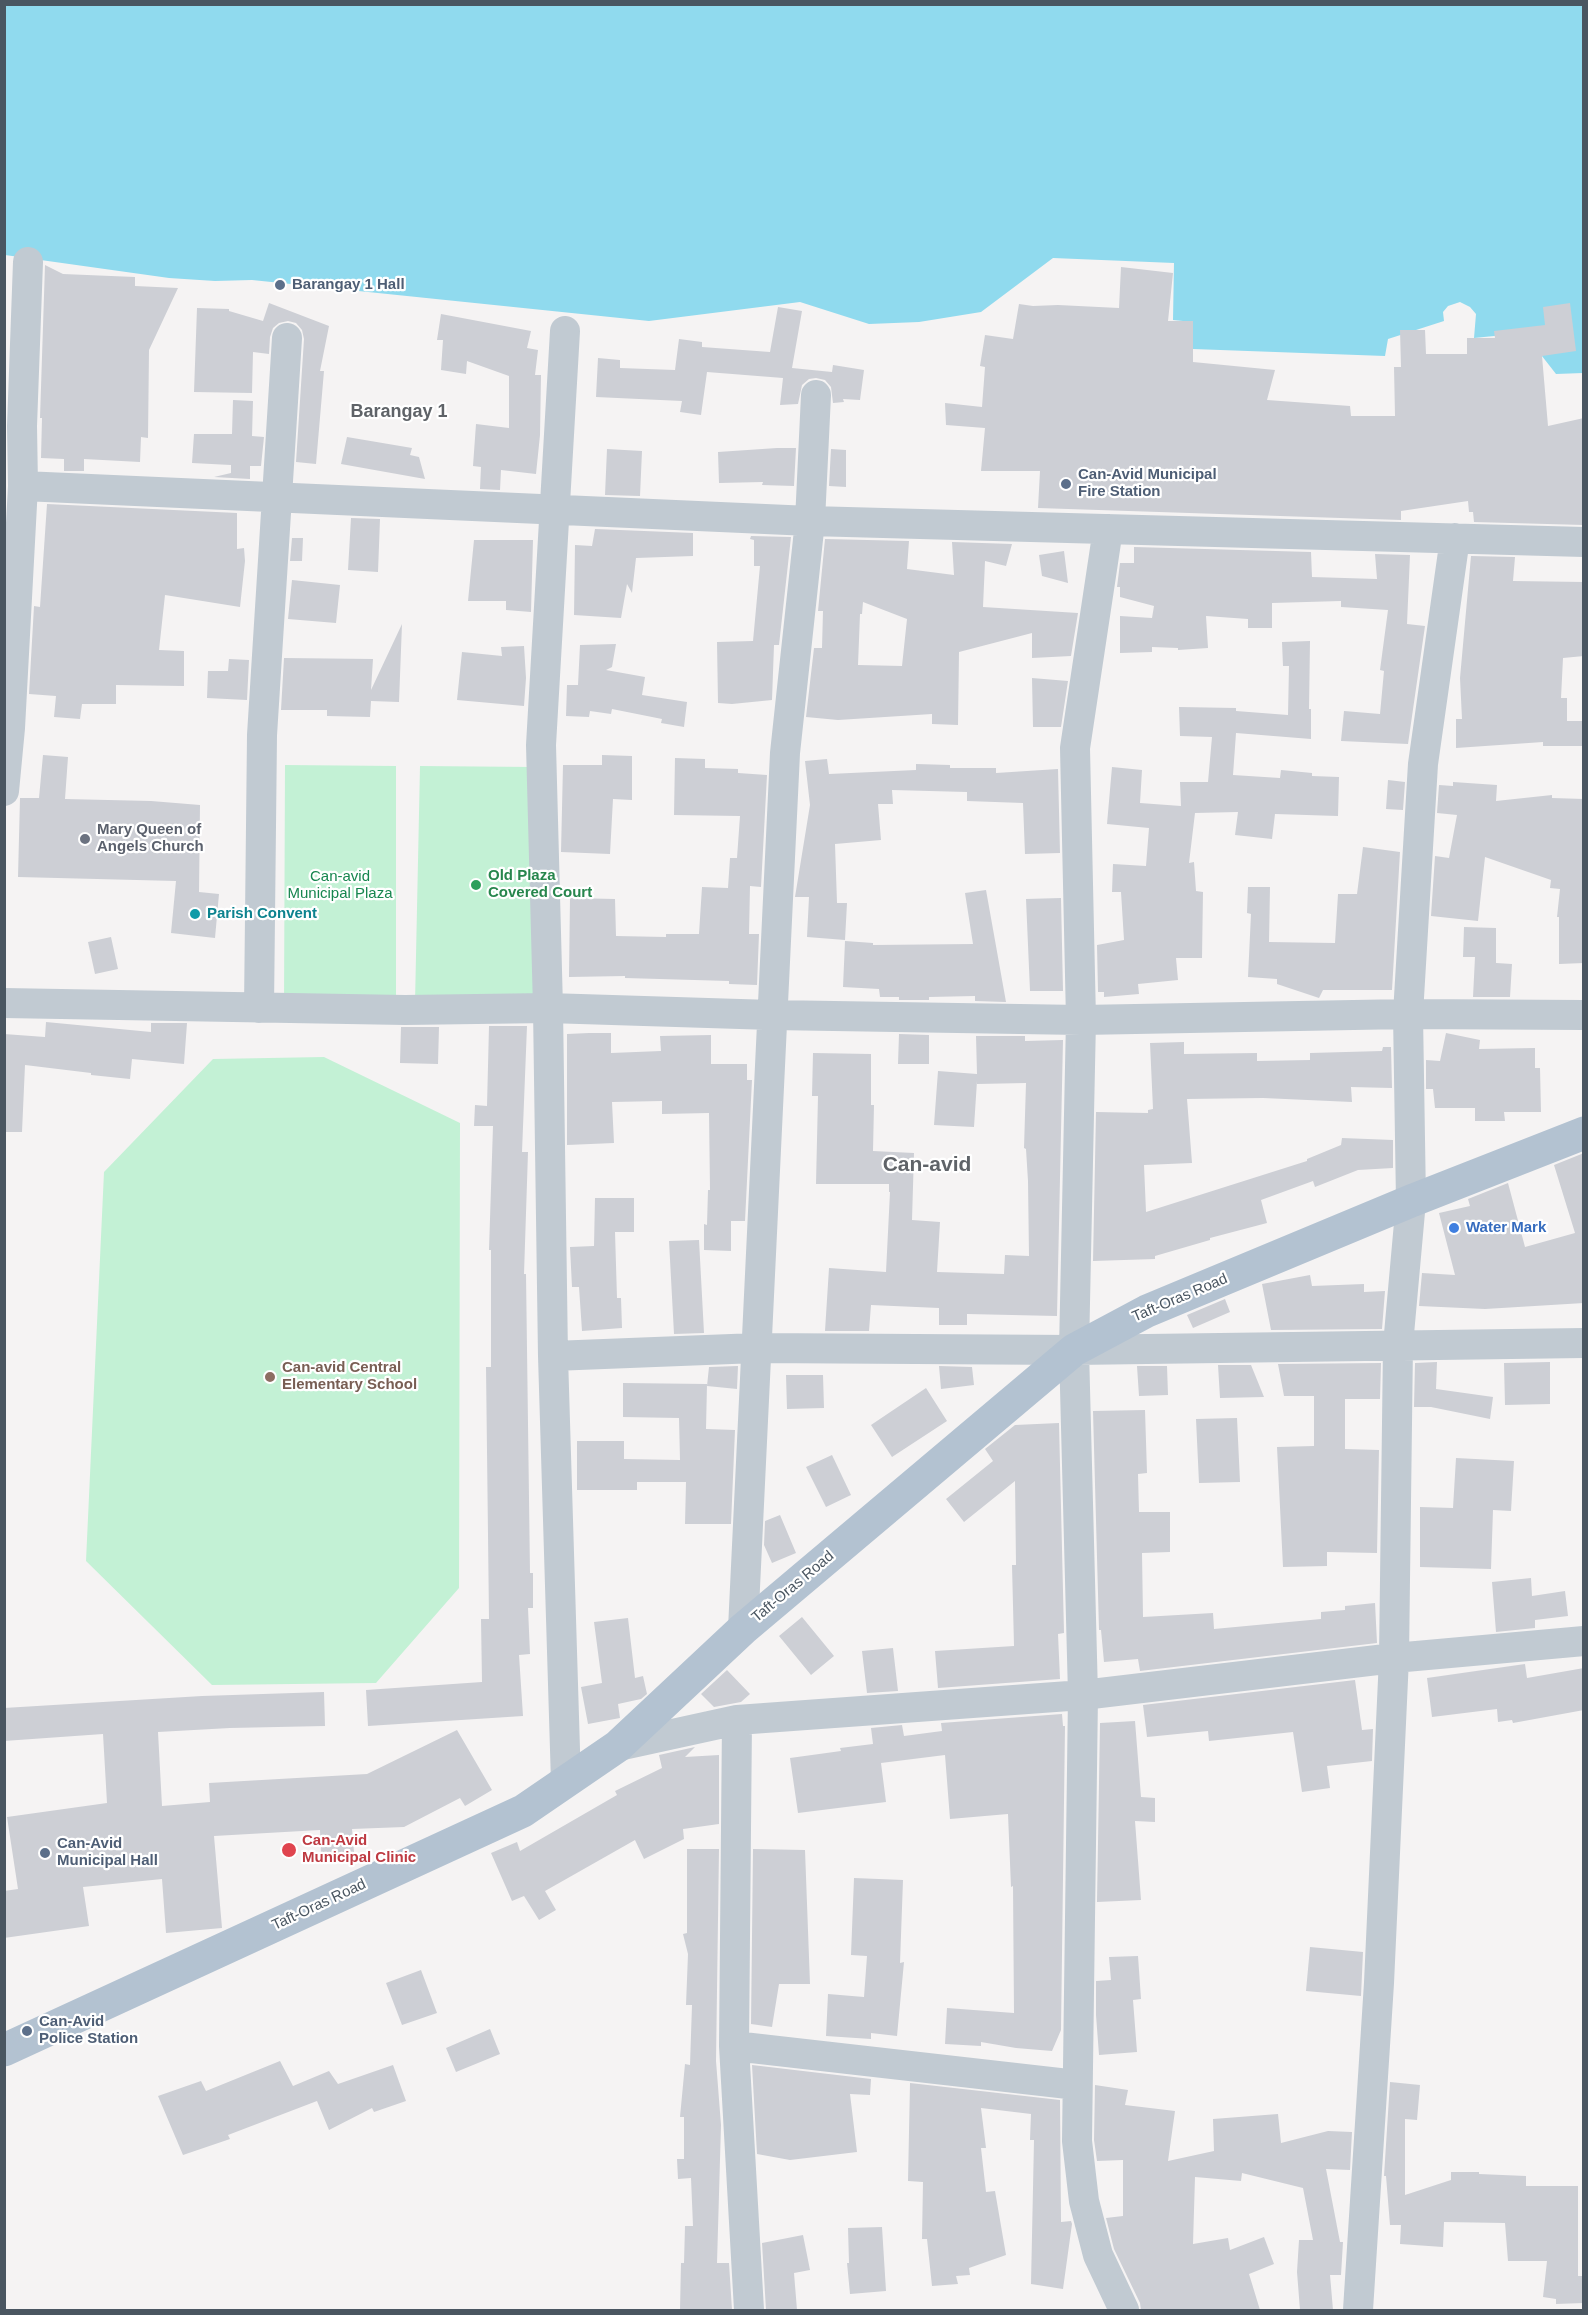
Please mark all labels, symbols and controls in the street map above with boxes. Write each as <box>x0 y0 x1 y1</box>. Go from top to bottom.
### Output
place label: Barangay 1 Hall <box>292 276 405 294</box>
marker: Barangay 1 Hall <box>273 278 287 292</box>
district label: Barangay 1 <box>350 401 448 423</box>
place label: Can-Avid Municipal Fire Station <box>1078 466 1217 501</box>
marker: Can-Avid Municipal Fire Station <box>1059 477 1073 491</box>
place label: Mary Queen of Angels Church <box>97 821 204 856</box>
marker: Mary Queen of Angels Church <box>78 832 92 846</box>
place label: Old Plaza Covered Court <box>488 867 592 902</box>
park label: Can-avid Municipal Plaza <box>287 868 393 903</box>
marker: Old Plaza Covered Court <box>469 878 483 892</box>
place label: Parish Convent <box>207 905 317 923</box>
marker: Parish Convent <box>188 907 202 921</box>
district label: Can-avid <box>883 1152 971 1178</box>
place label: Water Mark <box>1466 1219 1546 1237</box>
marker: Water Mark <box>1447 1221 1461 1235</box>
street label: Taft-Oras Road <box>1130 1270 1230 1326</box>
place label: Can-avid Central Elementary School <box>282 1359 417 1394</box>
marker: Can-avid Central Elementary School <box>263 1370 277 1384</box>
street label: Taft-Oras Road <box>748 1547 838 1627</box>
place label: Can-Avid Municipal Clinic <box>302 1832 416 1867</box>
place label: Can-Avid Municipal Hall <box>57 1835 158 1870</box>
marker: Can-Avid Municipal Clinic <box>280 1841 298 1859</box>
marker: Can-Avid Municipal Hall <box>38 1846 52 1860</box>
street label: Taft-Oras Road <box>269 1875 369 1935</box>
place label: Can-Avid Police Station <box>39 2013 138 2048</box>
marker: Can-Avid Police Station <box>20 2024 34 2038</box>

